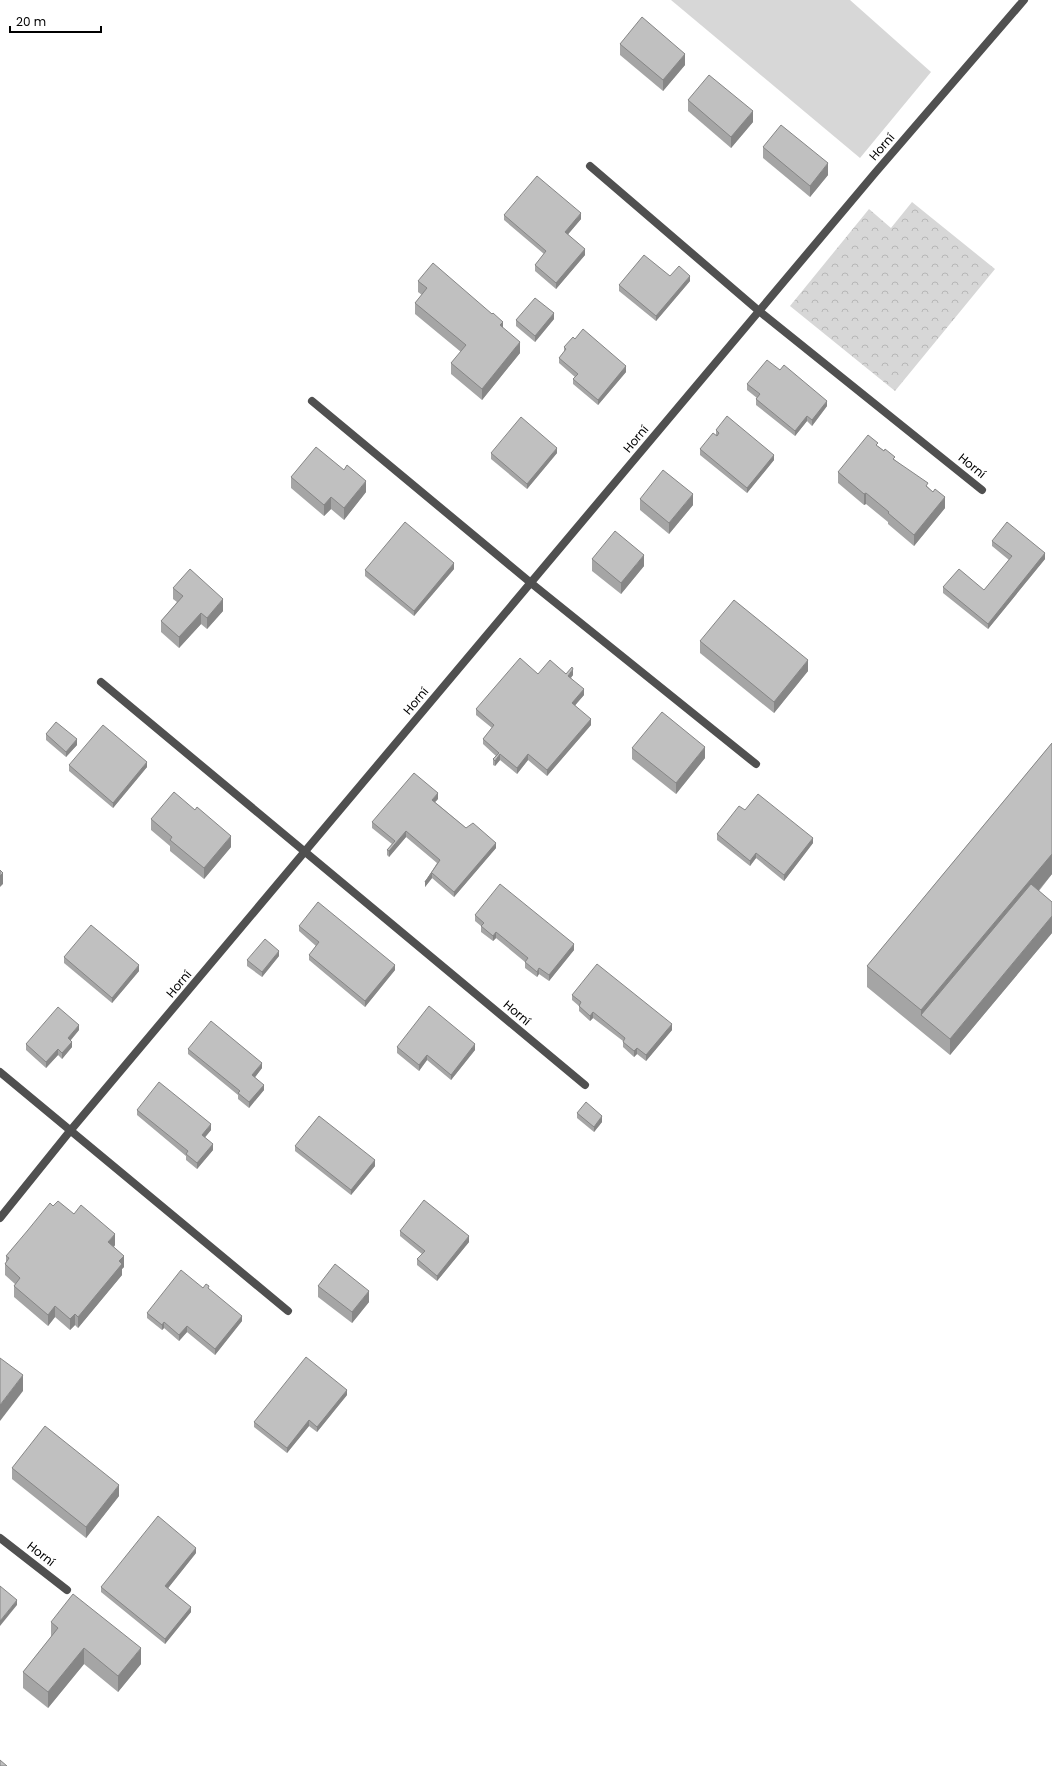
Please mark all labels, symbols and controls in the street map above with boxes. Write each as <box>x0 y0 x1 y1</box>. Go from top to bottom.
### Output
scale bar <box>10 8 101 34</box>
text: 20 m <box>16 13 46 30</box>
street label: Horní <box>865 129 898 164</box>
street label: Horní <box>619 421 652 456</box>
street label: Horní <box>955 449 990 482</box>
street label: Horní <box>399 683 432 718</box>
street label: Horní <box>162 966 195 1001</box>
street label: Horní <box>500 996 535 1029</box>
street label: Horní <box>24 1537 59 1570</box>

